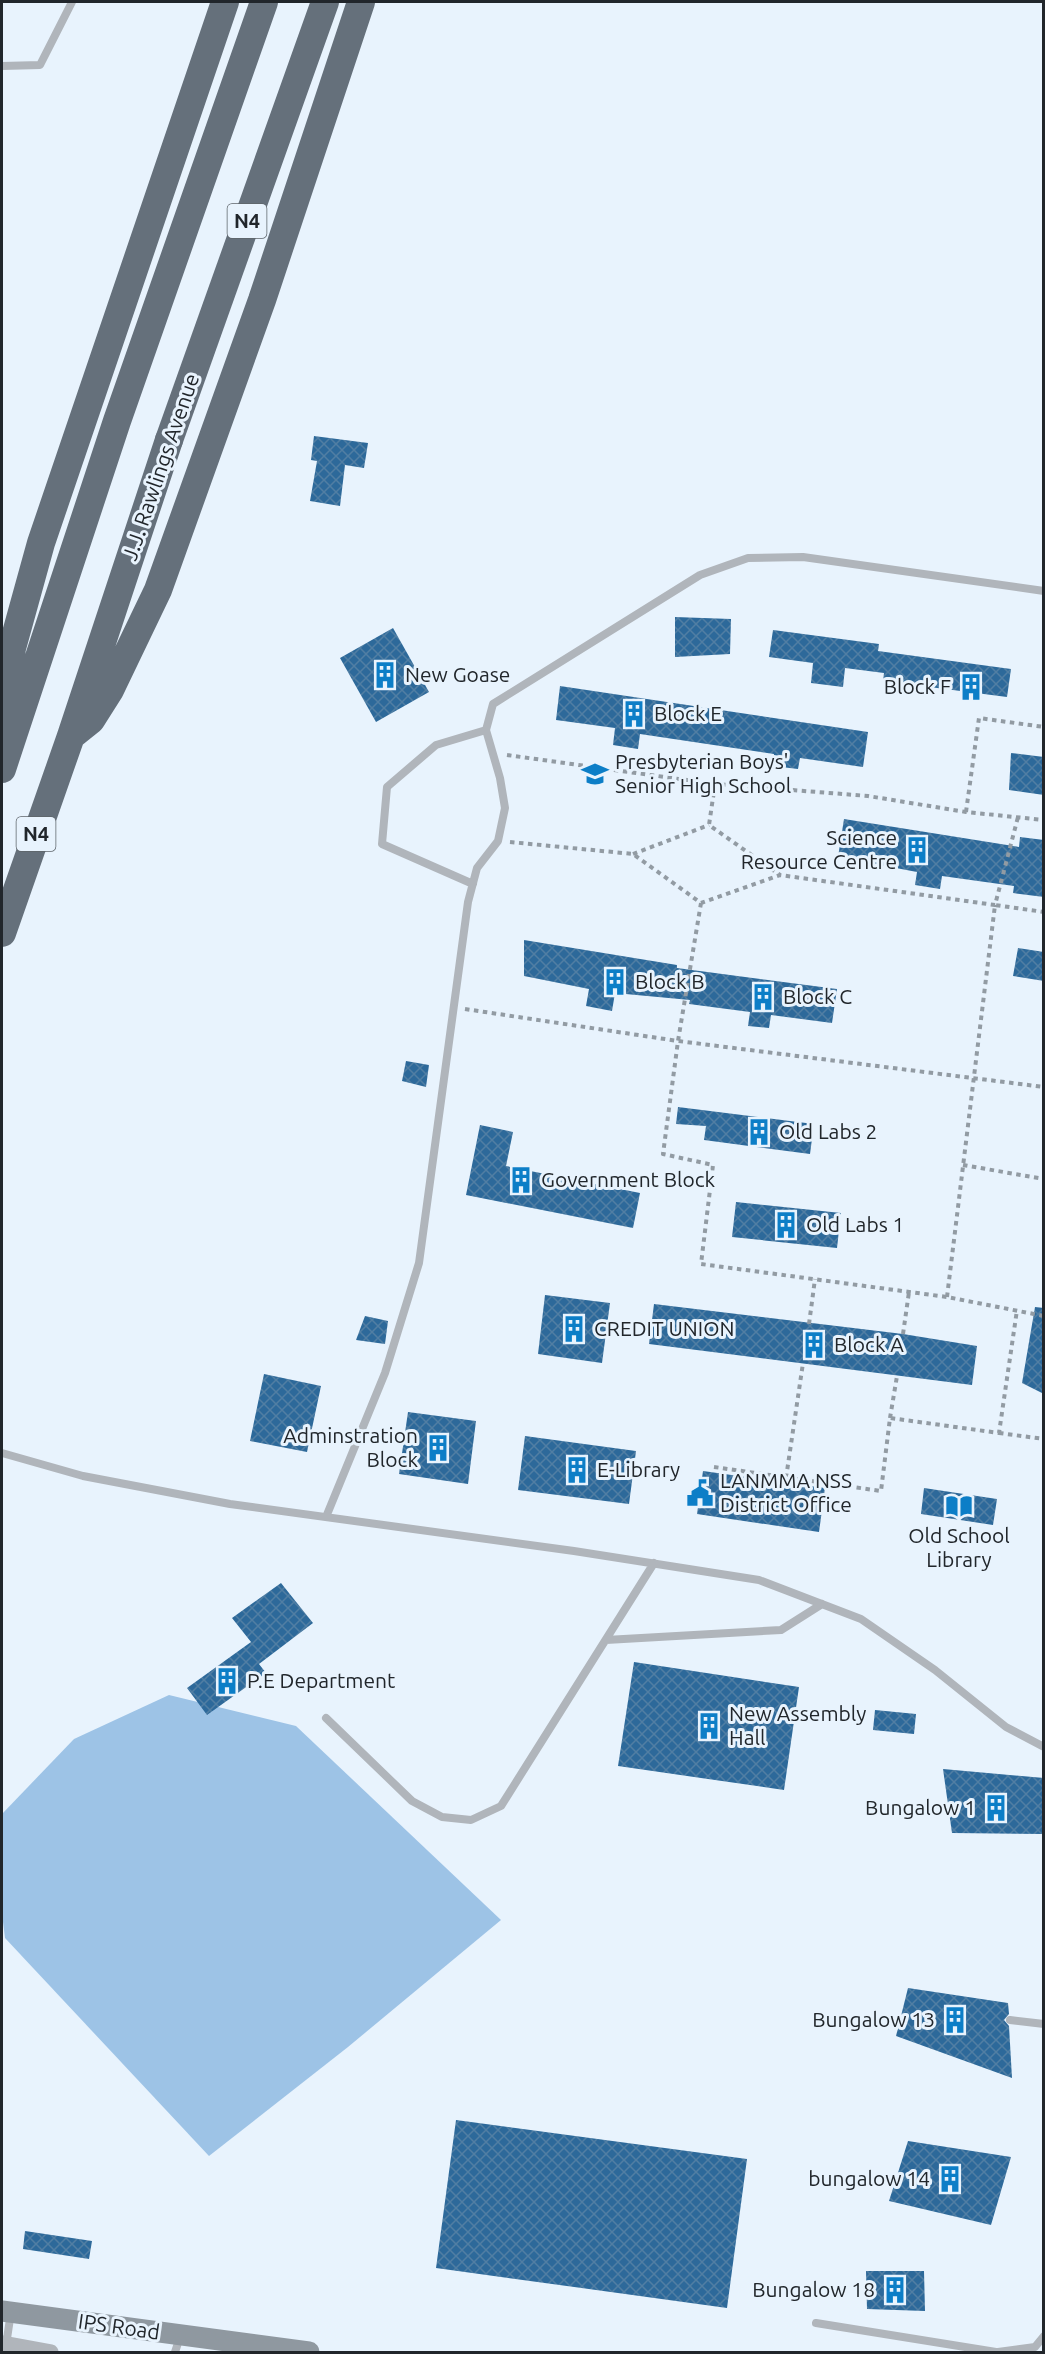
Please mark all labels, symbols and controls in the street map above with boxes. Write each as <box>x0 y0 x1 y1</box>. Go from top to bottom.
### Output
road number: N4 <box>228 204 266 238</box>
street label: J.J. Rawlings Avenue <box>117 370 203 563</box>
building icon: New Goase <box>370 660 400 690</box>
place label: New Goase <box>405 662 510 686</box>
building icon: Block F <box>956 672 986 702</box>
place label: Block F <box>884 674 951 698</box>
building icon: Block E <box>619 699 649 729</box>
place label: Block E <box>654 701 722 725</box>
place label: Presbyterian Boys' Senior High School <box>615 749 791 797</box>
school or university icon: Presbyterian Boys' Senior High School <box>580 759 610 789</box>
road number: N4 <box>16 817 56 851</box>
place label: Science Resource Centre <box>741 825 897 873</box>
building icon: Science Resource Centre <box>902 835 932 865</box>
building icon: Block B <box>600 967 630 997</box>
place label: Block B <box>635 969 705 993</box>
building icon: Block C <box>748 982 778 1012</box>
place label: Block C <box>783 984 852 1008</box>
building icon: Old Labs 2 <box>744 1117 774 1147</box>
place label: Old Labs 2 <box>779 1119 877 1143</box>
building icon: Government Block <box>506 1165 536 1195</box>
place label: Government Block <box>541 1167 716 1191</box>
building icon: Old Labs 1 <box>771 1210 801 1240</box>
place label: Old Labs 1 <box>806 1212 904 1236</box>
building icon: CREDIT UNION <box>559 1314 589 1344</box>
place label: CREDIT UNION <box>594 1316 734 1340</box>
building icon: Block A <box>799 1330 829 1360</box>
place label: Block A <box>834 1332 904 1356</box>
place label: Adminstration Block <box>283 1423 418 1471</box>
building icon: Adminstration Block <box>423 1433 453 1463</box>
building icon: E-Library <box>562 1455 592 1485</box>
place label: E-Library <box>597 1457 680 1481</box>
place label: LANMMA NSS District Office <box>720 1468 852 1516</box>
public building icon: LANMMA NSS District Office <box>685 1478 715 1508</box>
library icon: Old School Library <box>944 1491 974 1521</box>
place label: Old School Library <box>908 1523 1010 1571</box>
building icon: P.E Department <box>212 1666 242 1696</box>
place label: P.E Department <box>247 1668 395 1692</box>
place label: New Assembly Hall <box>729 1701 866 1749</box>
building icon: New Assembly Hall <box>694 1711 724 1741</box>
building icon: Bungalow 1 <box>981 1793 1011 1823</box>
place label: Bungalow 1 <box>865 1795 976 1819</box>
building icon: Bungalow 13 <box>940 2005 970 2035</box>
place label: Bungalow 13 <box>812 2007 935 2031</box>
building icon: bungalow 14 <box>935 2164 965 2194</box>
place label: bungalow 14 <box>808 2166 930 2190</box>
building icon: Bungalow 18 <box>880 2275 910 2305</box>
place label: Bungalow 18 <box>752 2277 875 2301</box>
street label: IPS Road <box>77 2308 161 2344</box>

